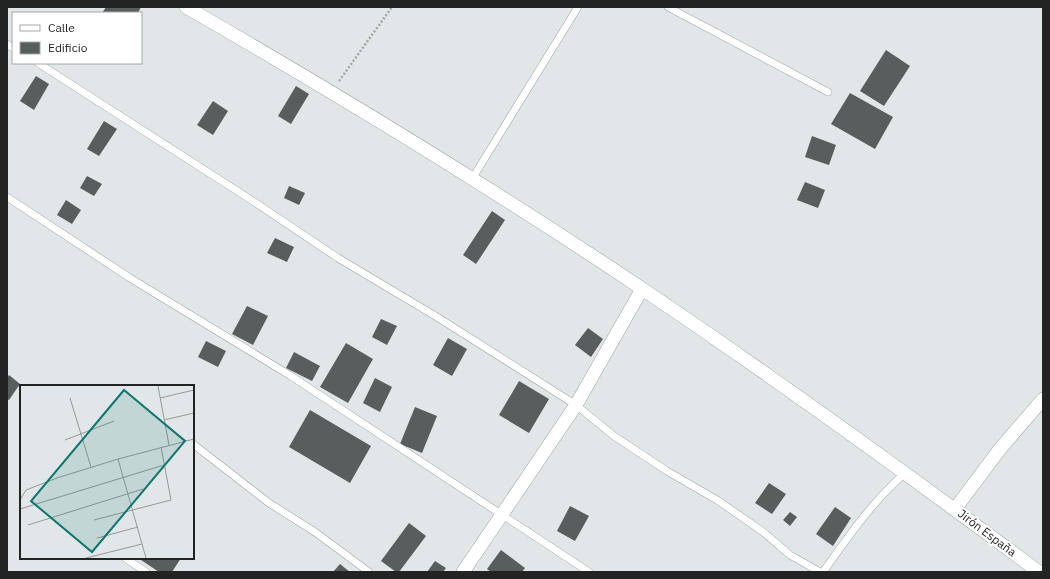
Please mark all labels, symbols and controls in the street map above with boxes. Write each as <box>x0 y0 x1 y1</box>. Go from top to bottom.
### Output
legend <box>12 12 142 64</box>
text: Calle <box>48 20 75 35</box>
text: Edificio <box>48 40 88 55</box>
inset map <box>20 385 194 559</box>
street label: Jirón España <box>955 506 1020 560</box>

